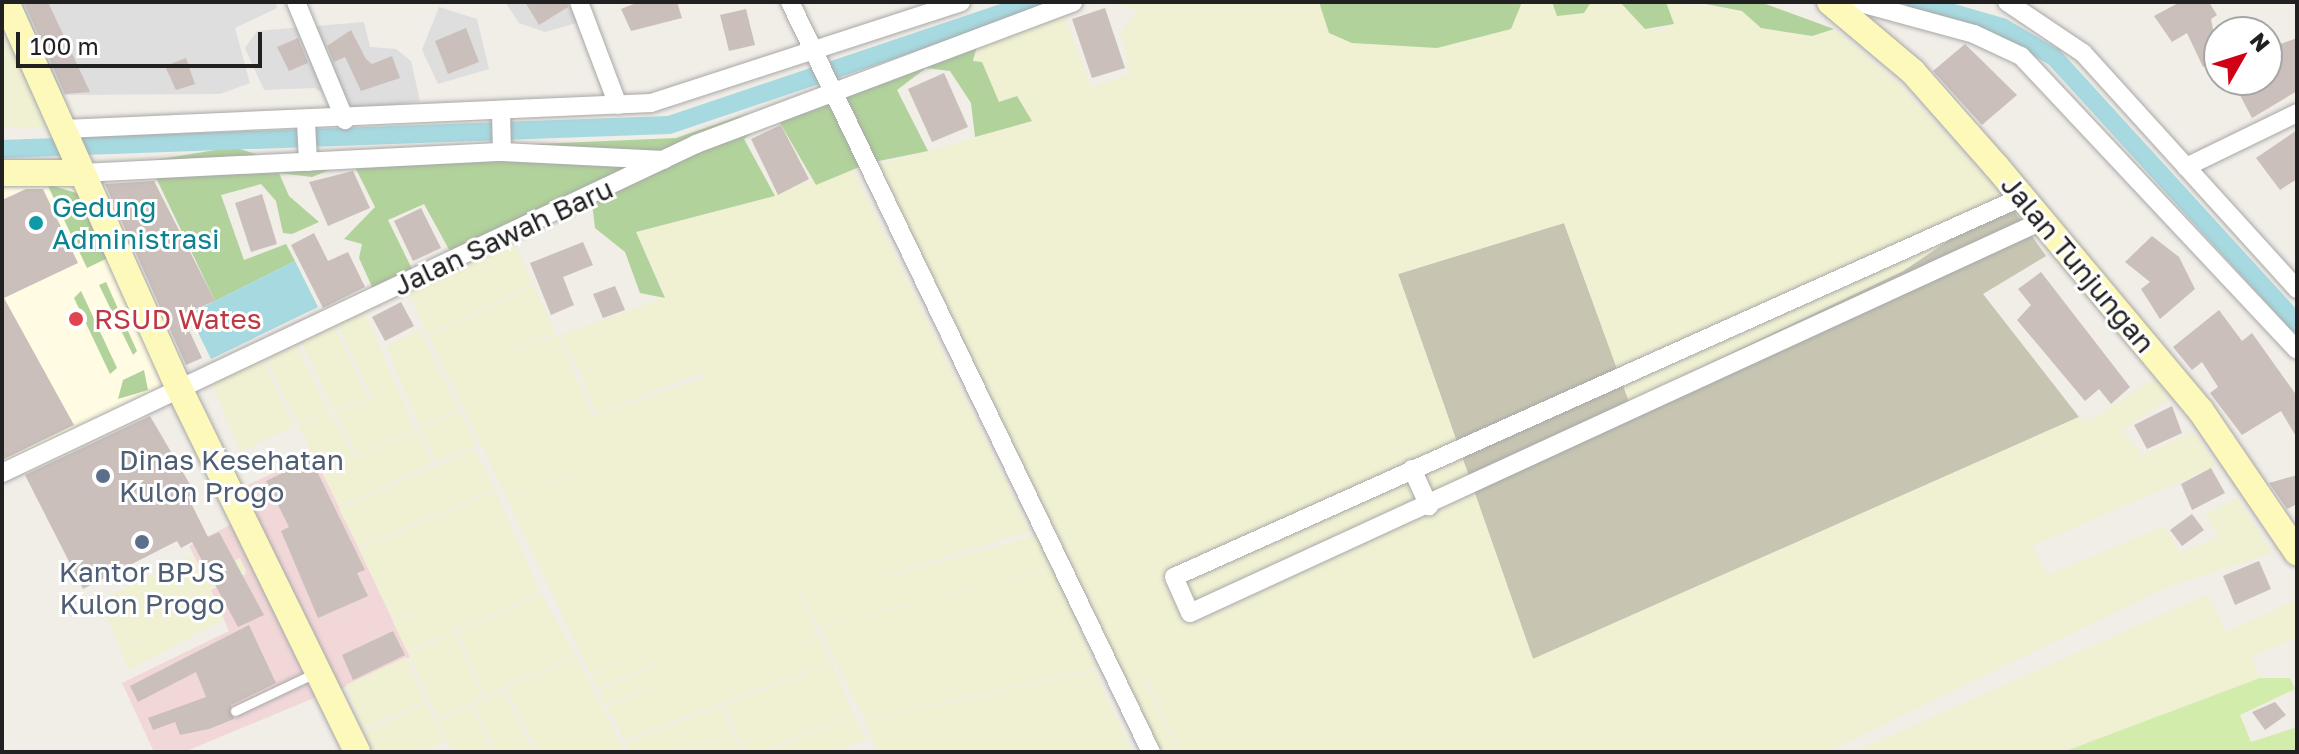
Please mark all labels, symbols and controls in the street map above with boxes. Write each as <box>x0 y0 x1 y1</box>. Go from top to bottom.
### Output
scale bar <box>20 16 266 66</box>
north arrow <box>2203 16 2283 96</box>
text: N <box>2245 27 2276 57</box>
text: 100 m <box>30 31 99 60</box>
street label: Jalan Tunjungan <box>1994 168 2162 360</box>
street label: Jalan Sawah Baru <box>388 171 618 303</box>
place label: Gedung Administrasi <box>52 190 220 256</box>
marker: Gedung Administrasi <box>27 214 45 232</box>
place label: RSUD Wates <box>94 302 262 336</box>
marker: RSUD Wates <box>65 308 87 330</box>
place label: Dinas Kesehatan Kulon Progo <box>119 443 344 509</box>
marker: Dinas Kesehatan Kulon Progo <box>94 467 112 485</box>
marker: Kantor BPJS Kulon Progo <box>133 533 151 551</box>
place label: Kantor BPJS Kulon Progo <box>59 555 225 621</box>

